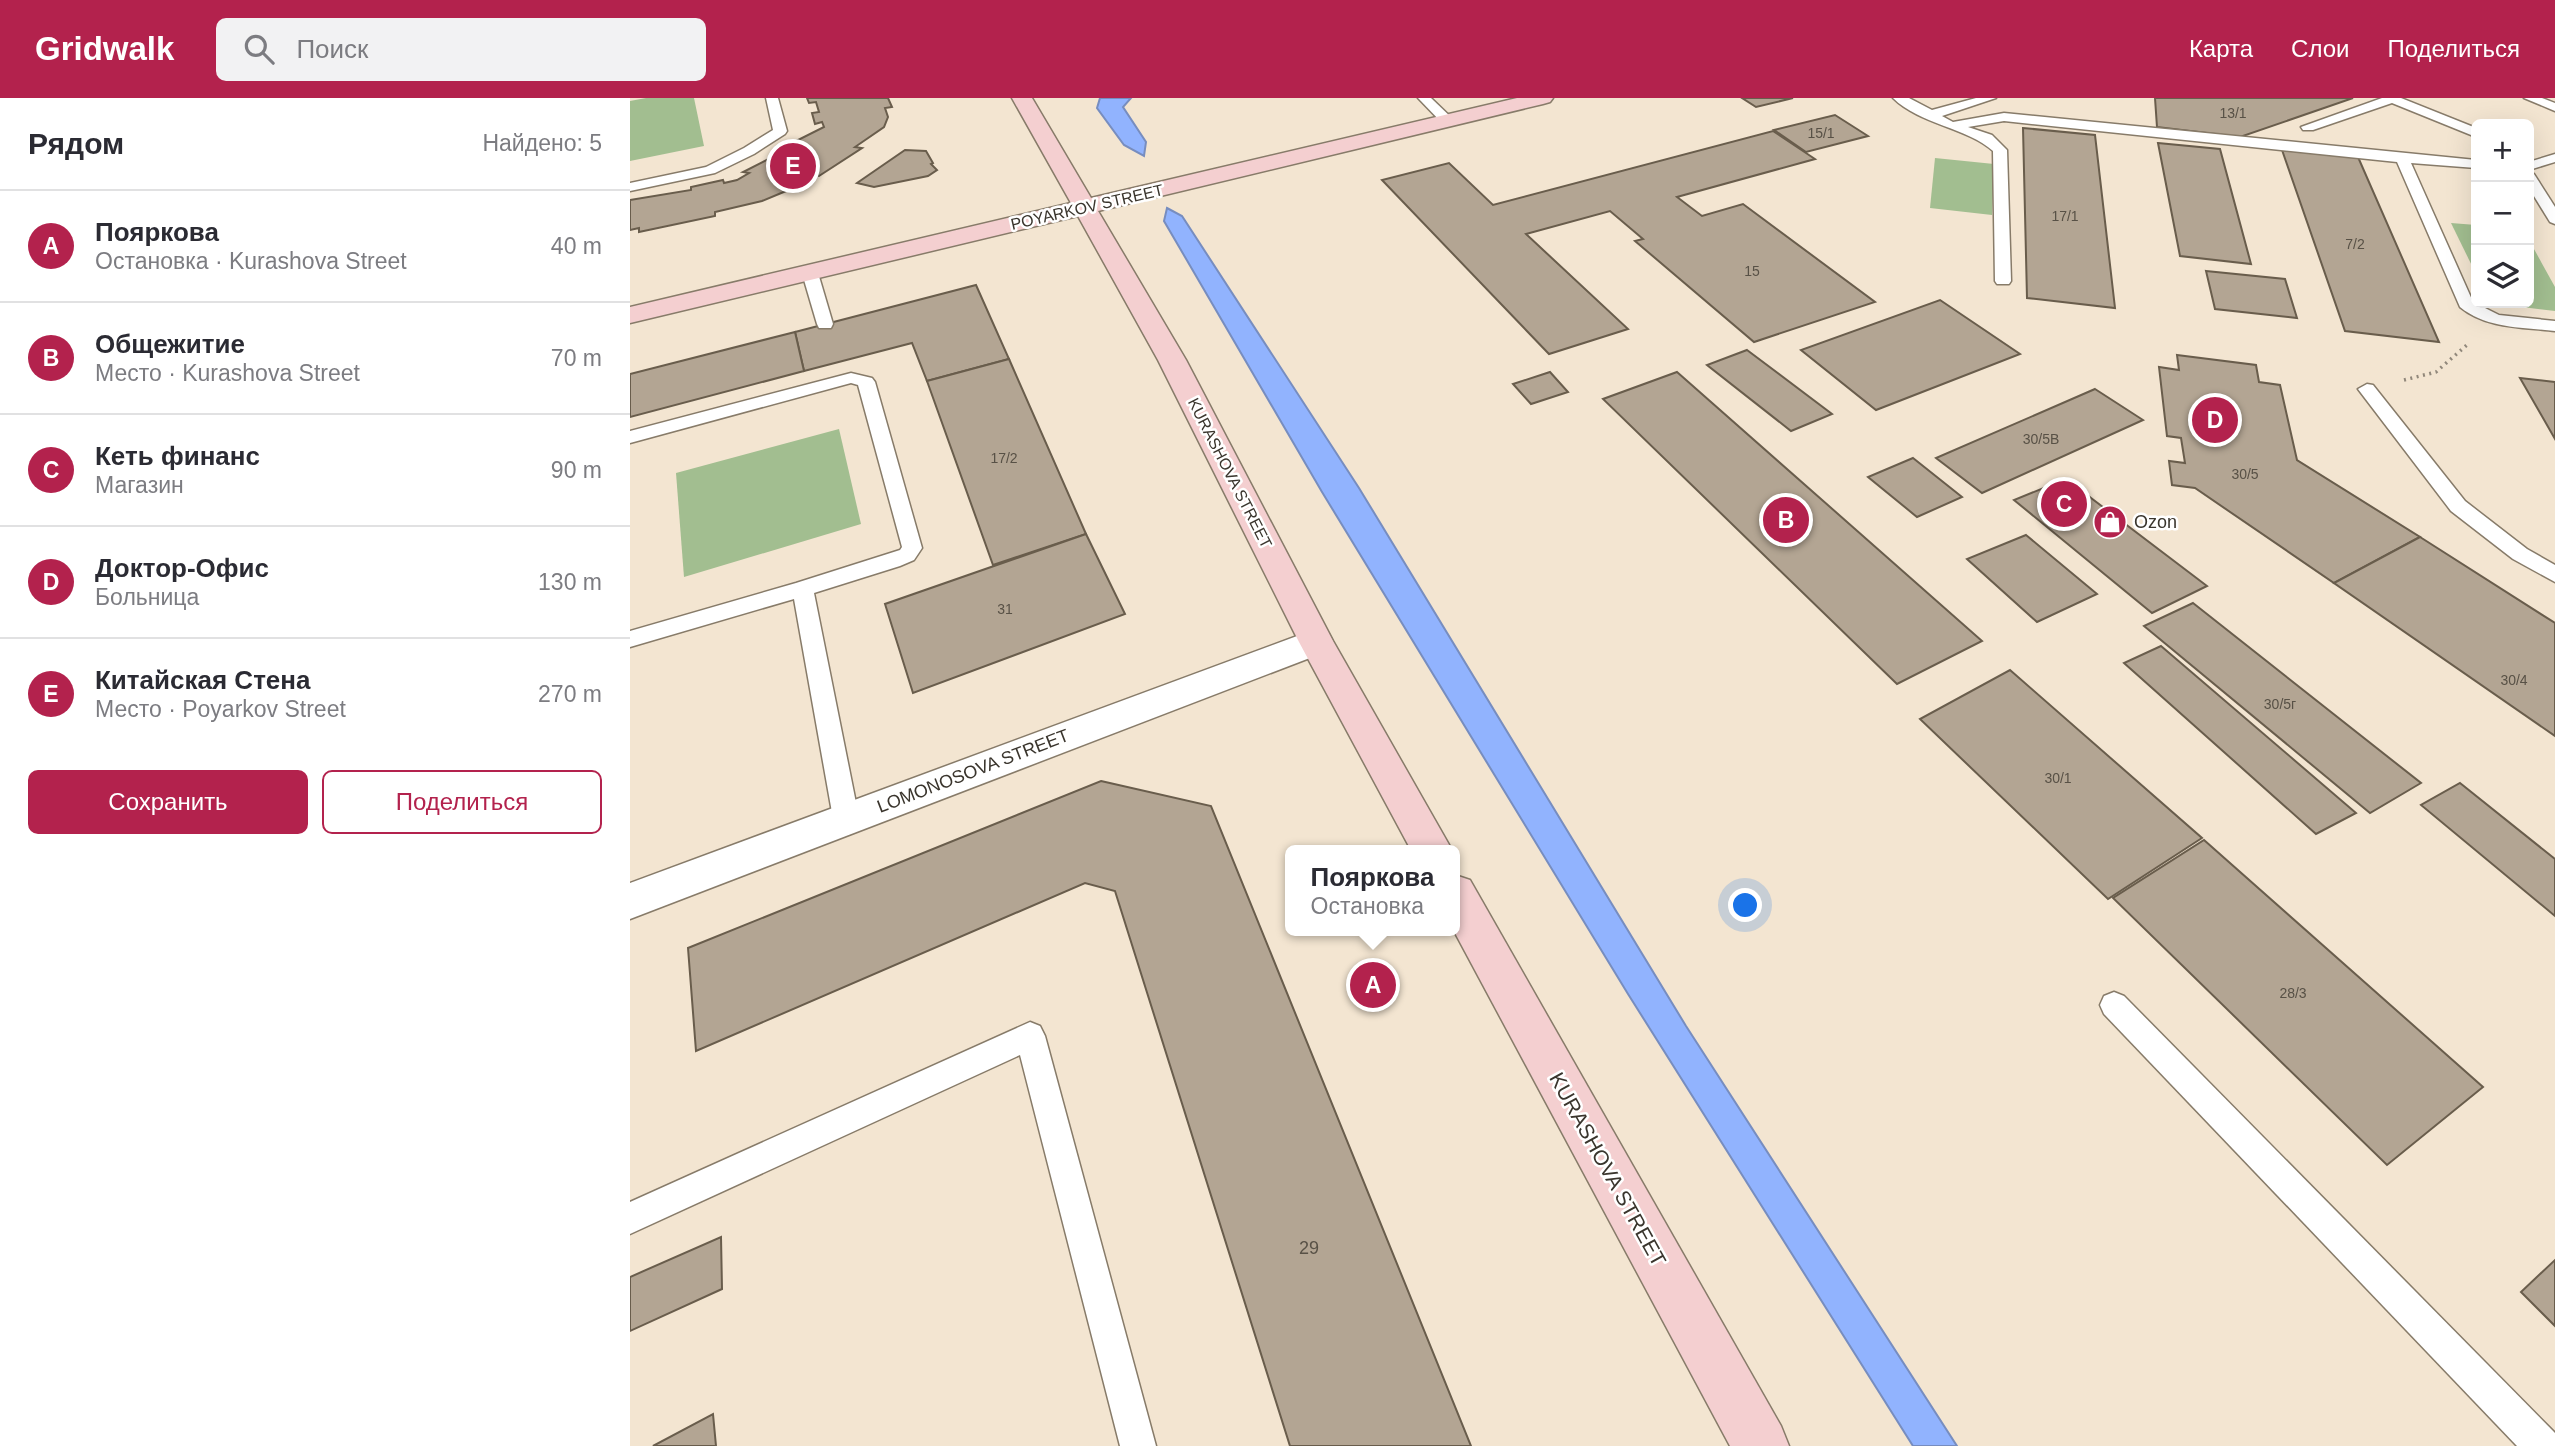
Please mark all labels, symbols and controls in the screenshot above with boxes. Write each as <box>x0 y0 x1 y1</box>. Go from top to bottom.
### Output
search box <box>216 18 706 81</box>
text: Gridwalk <box>35 30 174 67</box>
icon: search <box>240 30 278 68</box>
text: Поиск <box>296 34 368 64</box>
text: Карта <box>2189 35 2253 62</box>
text: Слои <box>2291 35 2349 62</box>
text: Поделиться <box>2387 35 2520 62</box>
house number: 13/1 <box>2219 105 2247 121</box>
map controls <box>2471 119 2534 308</box>
button: + <box>2471 119 2534 182</box>
house number: 15/1 <box>1807 125 1835 141</box>
text: Рядом <box>28 127 124 160</box>
text: Найдено: 5 <box>482 130 602 156</box>
pin: E <box>770 140 816 192</box>
street label: POYARKOV STREET <box>1009 181 1165 233</box>
button: − <box>2471 182 2534 245</box>
house number: 17/1 <box>2051 208 2079 224</box>
text: Пояркова <box>95 217 219 247</box>
text: A <box>43 233 59 259</box>
text: 40 m <box>551 233 602 259</box>
house number: 7/2 <box>2345 236 2365 252</box>
button: layers <box>2471 245 2534 308</box>
text: Остановка · Kurashova Street <box>95 248 407 274</box>
house number: 15 <box>1744 263 1760 279</box>
text: Общежитие <box>95 329 245 359</box>
text: B <box>43 345 59 371</box>
text: 70 m <box>551 345 602 371</box>
text: Место · Kurashova Street <box>95 360 360 386</box>
pin: D <box>2192 394 2238 446</box>
street label: KURASHOVA STREET <box>1185 395 1275 551</box>
house number: 30/5В <box>2023 431 2059 447</box>
text: Кеть финанс <box>95 441 260 471</box>
house number: 17/2 <box>990 450 1018 466</box>
text: C <box>43 457 59 483</box>
text: 90 m <box>551 457 602 483</box>
house number: 30/5 <box>2231 466 2259 482</box>
text: Магазин <box>95 472 184 498</box>
pin: C <box>2041 478 2087 530</box>
pin: B <box>1763 494 1809 546</box>
shop icon: Ozon <box>2091 503 2129 541</box>
place label: Ozon <box>2134 512 2177 532</box>
text: Доктор-Офис <box>95 553 269 583</box>
text: D <box>43 569 59 595</box>
text: 130 m <box>538 569 602 595</box>
text: Больница <box>95 584 199 610</box>
house number: 31 <box>997 601 1013 617</box>
text: Китайская Стена <box>95 665 311 695</box>
house number: 30/4 <box>2500 672 2528 688</box>
text: E <box>43 681 59 707</box>
text: 270 m <box>538 681 602 707</box>
text: Место · Poyarkov Street <box>95 696 346 722</box>
house number: 30/5г <box>2264 696 2296 712</box>
street label: LOMONOSOVA STREET <box>874 725 1072 817</box>
button: Сохранить <box>28 770 308 834</box>
button: Поделиться <box>322 770 602 834</box>
house number: 30/1 <box>2044 770 2072 786</box>
popup <box>1285 845 1460 936</box>
text: Пояркова <box>1311 862 1434 892</box>
your location <box>1728 888 1762 922</box>
text: Остановка <box>1311 893 1424 919</box>
pin: A <box>1350 959 1396 1011</box>
house number: 28/3 <box>2279 985 2307 1001</box>
street label: KURASHOVA STREET <box>1545 1068 1671 1270</box>
house number: 29 <box>1299 1238 1319 1258</box>

